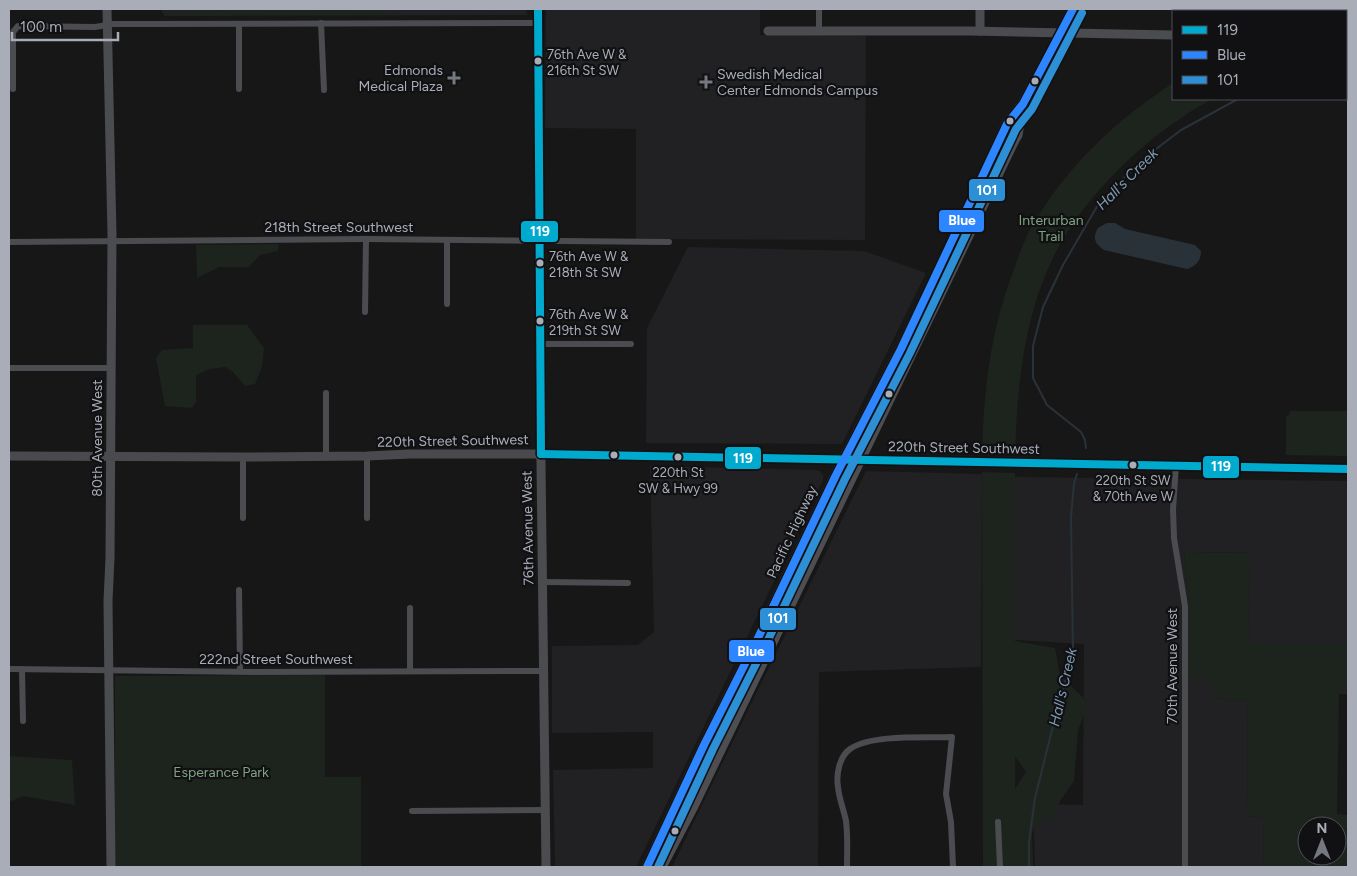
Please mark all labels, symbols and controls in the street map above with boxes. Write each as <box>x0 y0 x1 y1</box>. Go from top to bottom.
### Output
scale bar <box>12 10 119 42</box>
legend <box>1172 10 1347 100</box>
text: 100 m <box>20 18 62 36</box>
text: 119 <box>1217 21 1238 39</box>
text: Blue <box>1217 46 1246 64</box>
place label: 76th Ave W & 216th St SW <box>547 47 627 78</box>
marker: 76th Ave W & 216th St SW <box>533 56 543 66</box>
place label: Edmonds Medical Plaza <box>358 62 443 95</box>
place label: Swedish Medical Center Edmonds Campus <box>717 66 878 99</box>
marker: Edmonds Medical Plaza <box>447 71 461 85</box>
text: 101 <box>1217 71 1239 89</box>
marker: Swedish Medical Center Edmonds Campus <box>699 75 713 89</box>
unlabelled marker <box>1030 76 1040 86</box>
unlabelled marker <box>1005 116 1015 126</box>
water label: Hall's Creek <box>1092 144 1162 214</box>
line badge: 101 <box>968 178 1006 202</box>
text: 101 <box>977 182 997 199</box>
line badge: Blue <box>938 209 985 233</box>
text: Blue <box>948 212 976 229</box>
park label: Interurban Trail <box>1019 212 1084 245</box>
street label: 218th Street Southwest <box>264 219 414 236</box>
line badge: 119 <box>520 220 559 243</box>
text: 119 <box>530 223 550 240</box>
place label: 76th Ave W & 218th St SW <box>549 249 629 280</box>
marker: 76th Ave W & 218th St SW <box>535 258 545 268</box>
place label: 76th Ave W & 219th St SW <box>549 307 629 338</box>
marker: 76th Ave W & 219th St SW <box>535 316 545 326</box>
street label: 80th Avenue West <box>89 379 106 497</box>
unlabelled marker <box>884 389 894 399</box>
street label: 220th Street Southwest <box>377 431 529 451</box>
street label: 220th Street Southwest <box>888 438 1040 458</box>
line badge: 119 <box>724 446 762 470</box>
unlabelled marker <box>609 450 619 460</box>
text: 119 <box>733 450 753 467</box>
marker: 220th St SW & Hwy 99 <box>673 452 683 462</box>
line badge: 119 <box>1202 455 1240 479</box>
text: 119 <box>1211 458 1231 475</box>
marker: 220th St SW & 70th Ave W <box>1128 460 1138 470</box>
place label: 220th St SW & Hwy 99 <box>638 465 718 496</box>
street label: 76th Avenue West <box>518 470 538 586</box>
place label: 220th St SW & 70th Ave W <box>1093 473 1174 504</box>
street label: Pacific Highway <box>763 482 821 581</box>
line badge: 101 <box>759 607 797 631</box>
street label: 70th Avenue West <box>1164 608 1181 724</box>
text: 101 <box>768 610 788 627</box>
line badge: Blue <box>728 639 775 663</box>
text: Blue <box>737 643 765 660</box>
water label: Hall's Creek <box>1045 645 1081 728</box>
street label: 222nd Street Southwest <box>199 651 353 668</box>
park label: Esperance Park <box>173 764 269 781</box>
north arrow <box>1297 816 1347 866</box>
text: N <box>1317 820 1327 837</box>
unlabelled marker <box>670 826 680 836</box>

